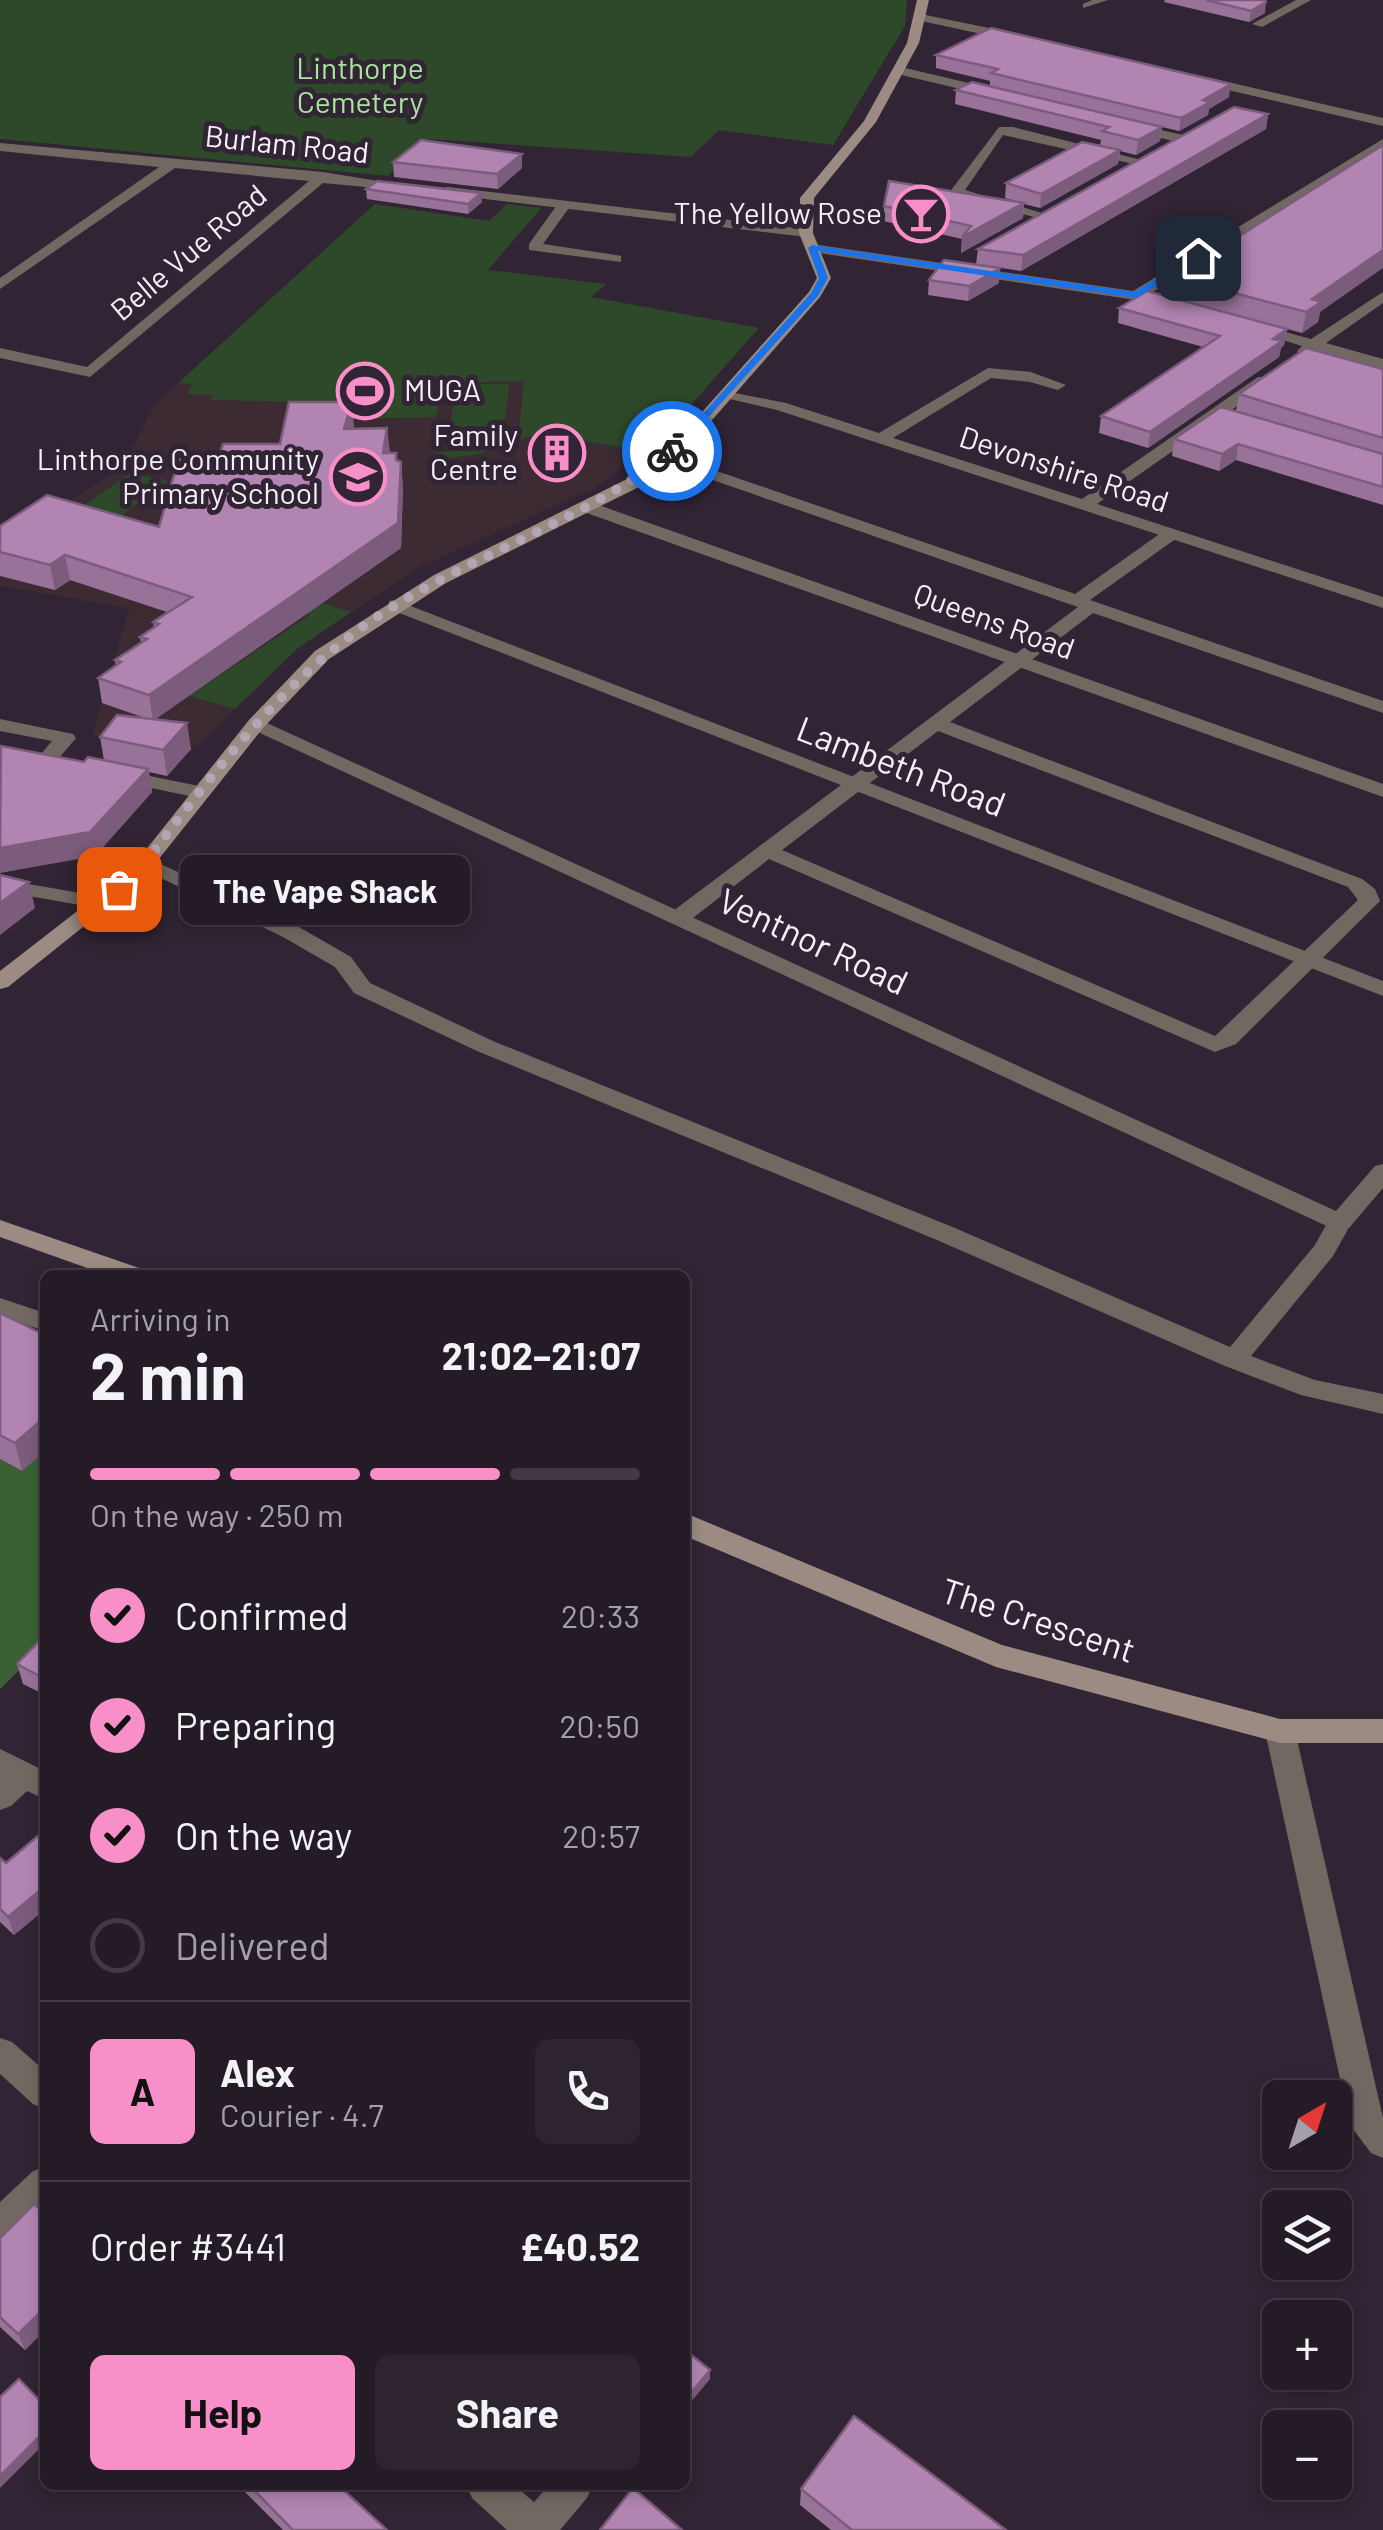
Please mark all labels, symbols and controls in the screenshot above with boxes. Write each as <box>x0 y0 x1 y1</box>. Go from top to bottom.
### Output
park label: Linthorpe Cemetery <box>296 49 424 119</box>
street label: Burlam Road <box>203 116 371 170</box>
street label: Belle Vue Road <box>102 176 273 327</box>
bar icon: The Yellow Rose <box>891 184 951 244</box>
place label: The Yellow Rose <box>674 194 882 230</box>
pin <box>1156 216 1241 301</box>
icon: home <box>1171 231 1226 286</box>
sports icon: MUGA <box>335 361 395 421</box>
place label: MUGA <box>404 371 481 407</box>
courier <box>622 401 722 501</box>
place label: Family Centre <box>430 416 518 486</box>
street label: Devonshire Road <box>956 417 1174 519</box>
building icon: Family Centre <box>527 423 587 483</box>
icon: bike <box>645 424 700 479</box>
place label: Linthorpe Community Primary School <box>37 440 319 510</box>
school or university icon: Linthorpe Community Primary School <box>328 447 388 507</box>
street label: Queens Road <box>909 574 1080 666</box>
street label: Lambeth Road <box>792 706 1012 824</box>
pin <box>77 847 162 932</box>
callout: The Vape Shack <box>179 854 469 924</box>
icon: bag <box>92 862 147 917</box>
text: The Vape Shack <box>213 871 437 909</box>
street label: Ventnor Road <box>713 878 915 1002</box>
text: Arriving in <box>90 1299 230 1337</box>
text: 21:02–21:07 <box>442 1332 640 1378</box>
text: 2 min <box>90 1335 246 1413</box>
text: On the way · 250 m <box>90 1495 343 1533</box>
street label: The Crescent <box>936 1568 1141 1670</box>
icon: check <box>90 1588 145 1643</box>
text: Confirmed <box>175 1592 348 1638</box>
text: 20:33 <box>561 1596 640 1634</box>
icon: check <box>90 1698 145 1753</box>
text: Preparing <box>175 1702 336 1748</box>
text: 20:50 <box>559 1706 640 1744</box>
icon: check <box>90 1808 145 1863</box>
text: On the way <box>175 1812 352 1858</box>
text: 20:57 <box>562 1816 640 1854</box>
text: Delivered <box>175 1922 329 1968</box>
button: phone <box>535 2039 640 2144</box>
text: Alex <box>220 2049 295 2095</box>
text: A <box>130 2068 155 2114</box>
north arrow <box>1262 2080 1352 2170</box>
map controls <box>1262 2080 1352 2500</box>
text: Courier · 4.7 <box>220 2095 384 2133</box>
button: layers <box>1262 2190 1352 2280</box>
text: Order #3441 <box>90 2223 286 2269</box>
text: £40.52 <box>520 2223 640 2269</box>
button: + <box>1262 2300 1352 2390</box>
button: Help <box>90 2355 355 2470</box>
button: Share <box>375 2355 640 2470</box>
button: − <box>1262 2410 1352 2500</box>

